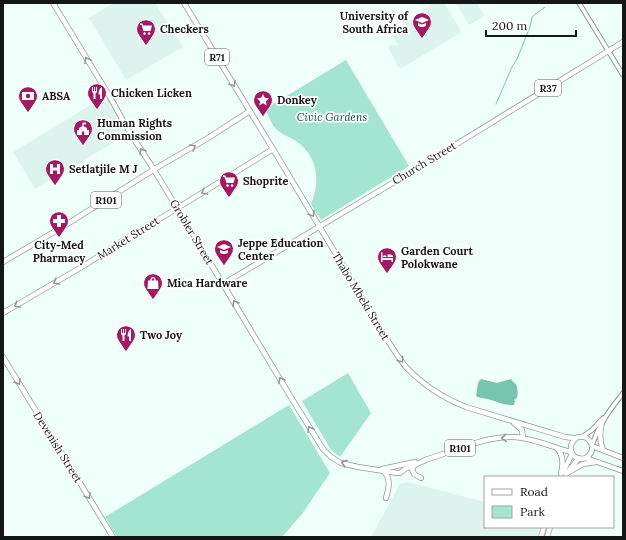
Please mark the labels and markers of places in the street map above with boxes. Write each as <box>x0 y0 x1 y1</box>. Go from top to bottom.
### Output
place label: University of South Africa <box>340 9 409 36</box>
school or university icon: University of South Africa <box>411 11 433 39</box>
supermarket icon: Checkers <box>135 18 157 46</box>
place label: Checkers <box>160 22 209 36</box>
restaurant icon: Chicken Licken <box>86 82 108 110</box>
bank icon: ABSA <box>17 85 39 113</box>
place label: Chicken Licken <box>111 86 192 100</box>
place label: ABSA <box>42 89 71 103</box>
place icon: Donkey <box>252 89 274 117</box>
place label: Donkey <box>277 93 318 107</box>
place label: Human Rights Commission <box>97 116 172 143</box>
public building icon: Human Rights Commission <box>72 118 94 146</box>
hospital icon: Setlatjile M J <box>44 158 66 186</box>
place label: Setlatjile M J <box>69 162 137 176</box>
supermarket icon: Shoprite <box>218 170 240 198</box>
place label: Shoprite <box>243 174 289 188</box>
pharmacy icon: City-Med Pharmacy <box>48 210 70 238</box>
place label: Jeppe Education Center <box>238 236 324 263</box>
place label: City-Med Pharmacy <box>33 238 86 265</box>
school or university icon: Jeppe Education Center <box>213 238 235 266</box>
place label: Garden Court Polokwane <box>401 244 474 271</box>
hotel icon: Garden Court Polokwane <box>376 246 398 274</box>
shop icon: Mica Hardware <box>142 272 164 300</box>
place label: Mica Hardware <box>167 276 248 290</box>
restaurant icon: Two Joy <box>115 324 137 352</box>
place label: Two Joy <box>140 328 183 342</box>

